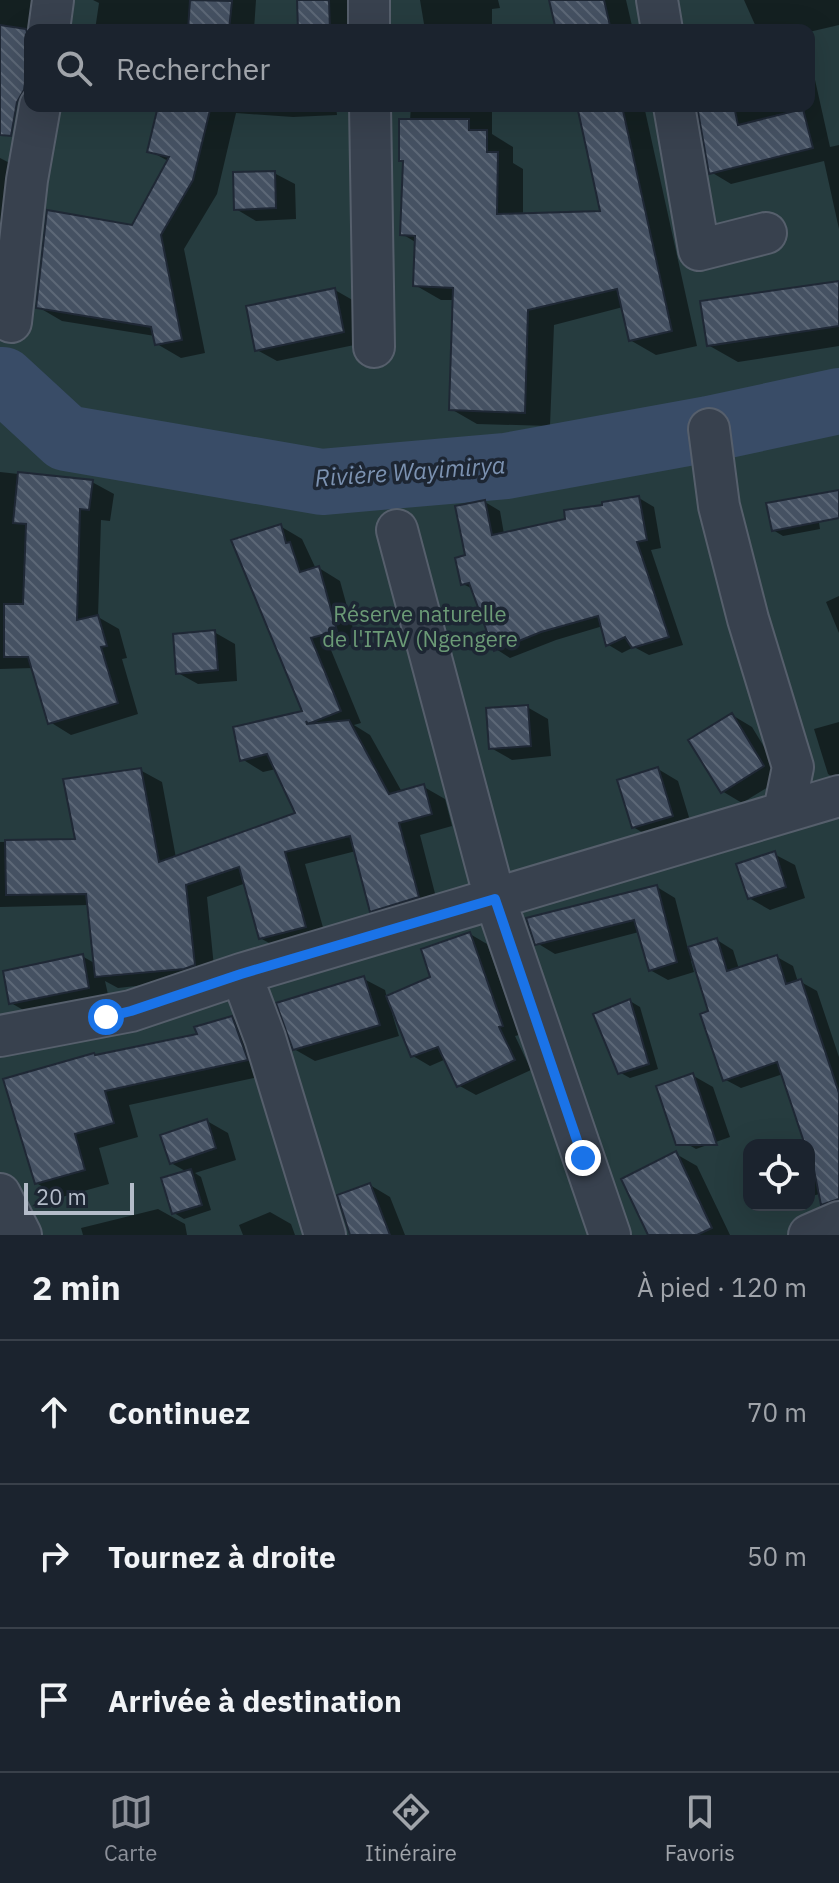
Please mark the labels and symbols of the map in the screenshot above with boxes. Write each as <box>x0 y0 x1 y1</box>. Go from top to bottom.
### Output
water label: Rivière Wayimirya <box>313 448 507 494</box>
park label: Réserve naturelle de l'ITAV (Ngengere <box>322 599 518 653</box>
route start <box>88 999 124 1035</box>
route end <box>565 1140 601 1176</box>
scale bar <box>24 1179 134 1215</box>

